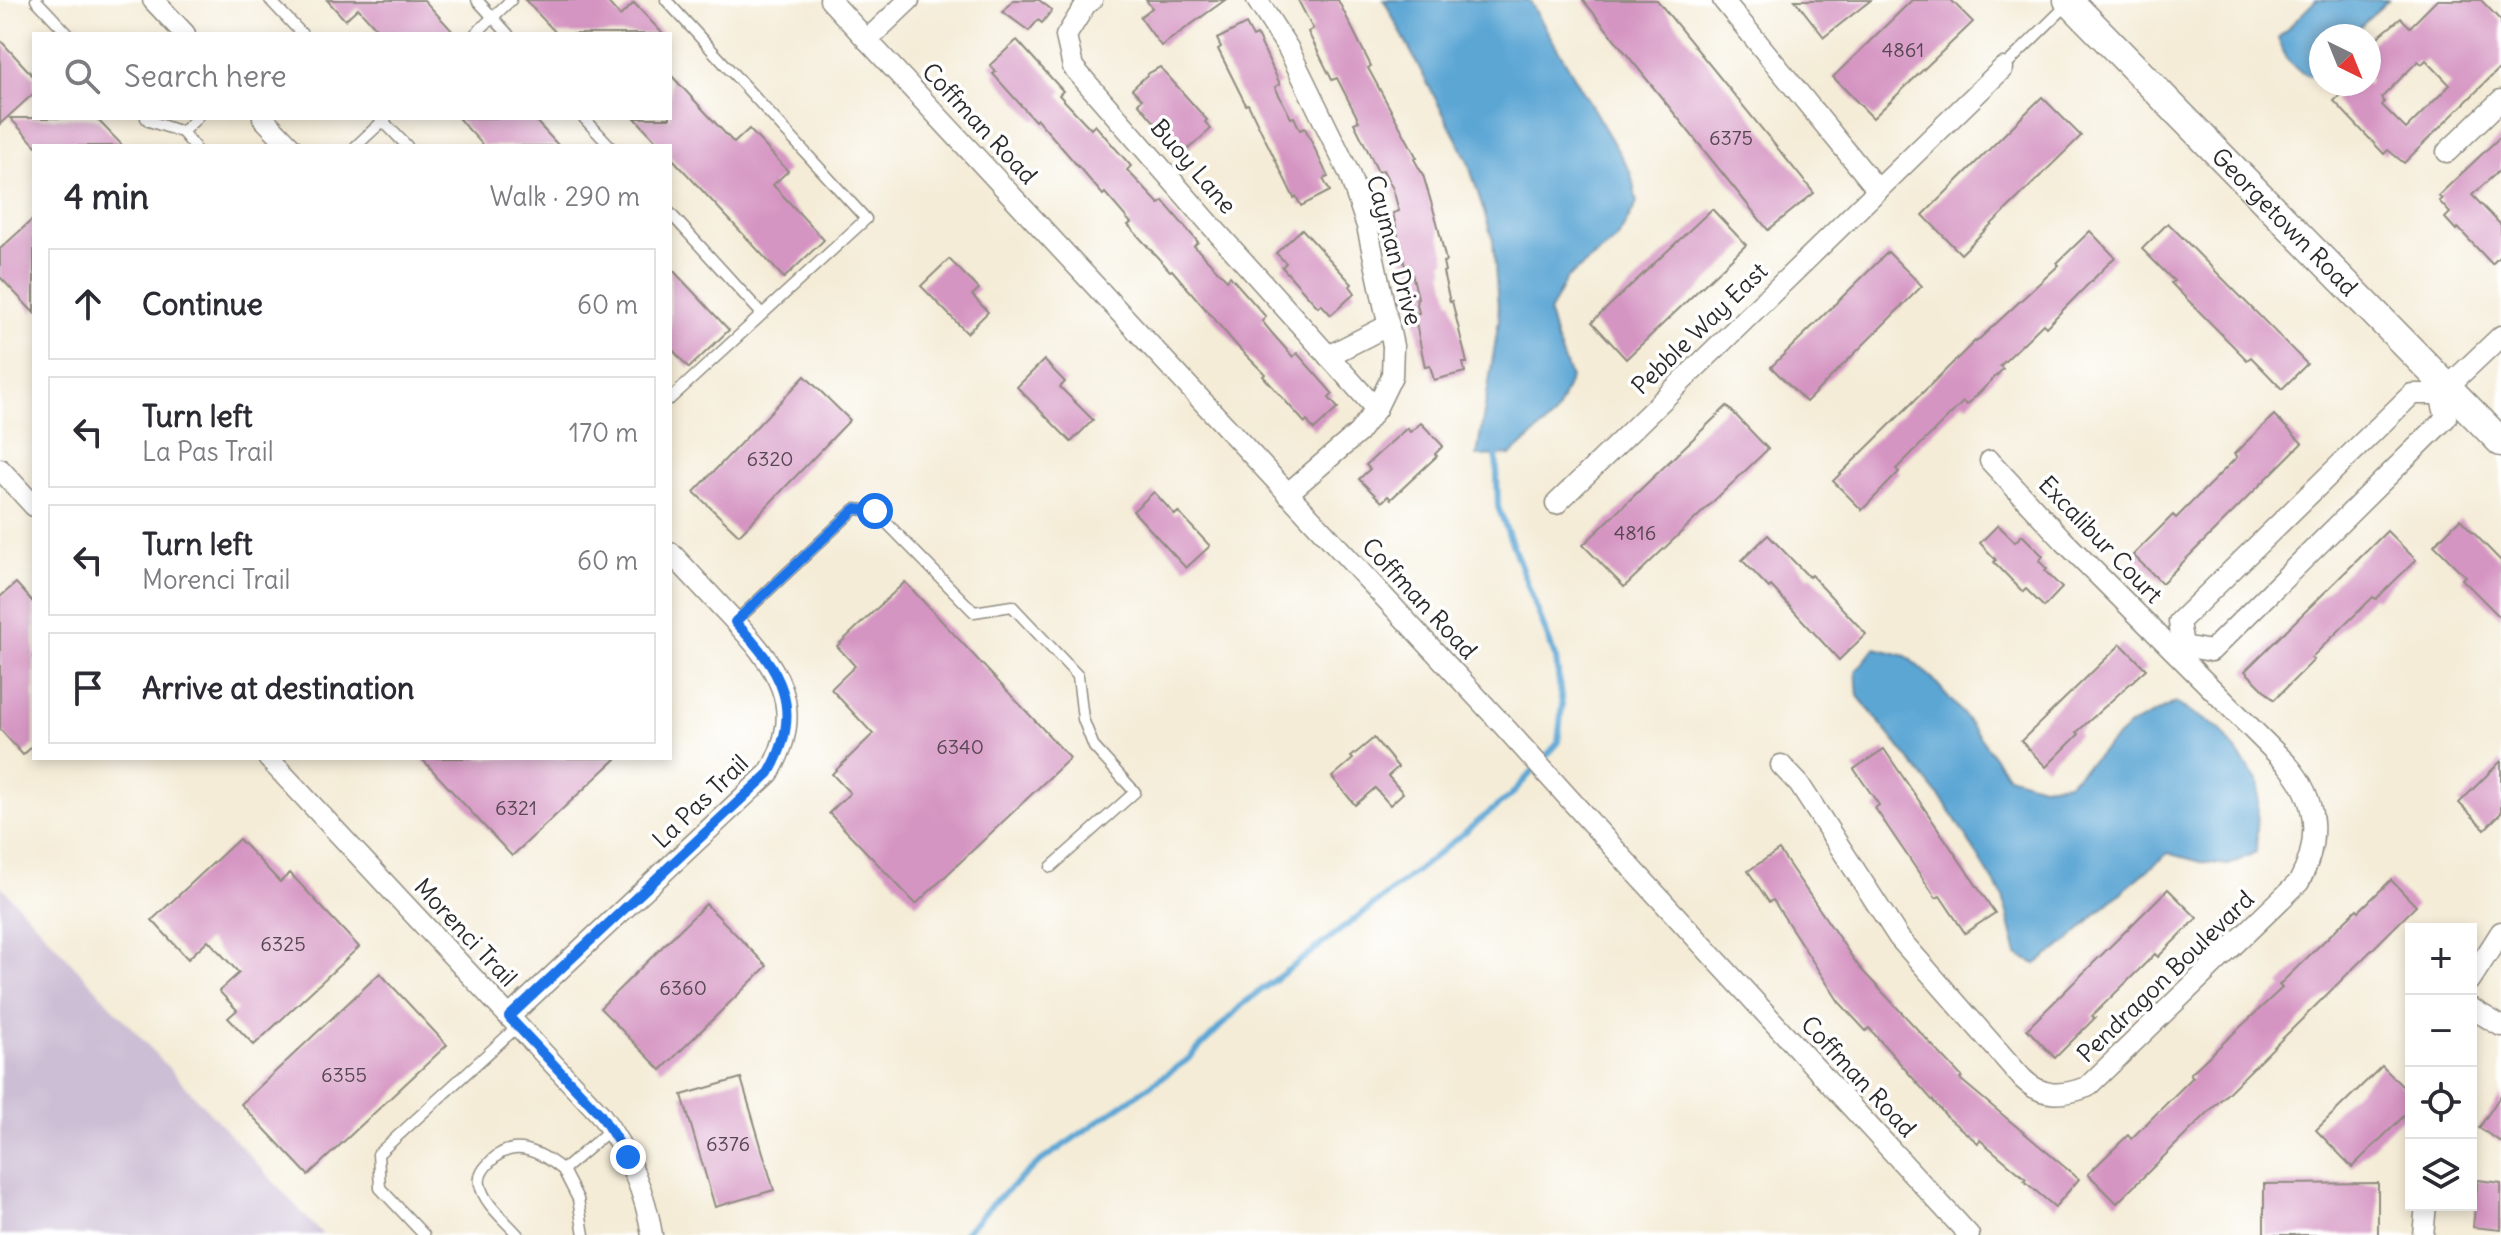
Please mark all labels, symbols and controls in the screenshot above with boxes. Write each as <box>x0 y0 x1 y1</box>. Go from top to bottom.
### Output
north arrow <box>2309 24 2381 96</box>
search box <box>32 32 672 120</box>
house number: 4861 <box>1882 37 1924 62</box>
icon: search <box>60 54 104 98</box>
street label: Coffman Road <box>916 56 1044 190</box>
text: Search here <box>124 57 287 95</box>
street label: Buoy Lane <box>1145 112 1243 220</box>
house number: 6375 <box>1709 125 1753 150</box>
street label: Georgetown Road <box>2206 141 2364 302</box>
street label: Cayman Drive <box>1361 172 1429 328</box>
text: 4 min <box>64 175 149 218</box>
text: Walk · 290 m <box>490 180 640 213</box>
street label: Pebble Way East <box>1625 256 1773 400</box>
icon: ahead <box>66 282 110 326</box>
text: Continue <box>142 285 263 323</box>
text: 60 m <box>577 288 638 321</box>
text: Turn left <box>142 397 253 435</box>
icon: left <box>66 410 110 454</box>
text: 170 m <box>569 416 638 449</box>
text: La Pas Trail <box>142 435 274 468</box>
house number: 6320 <box>746 446 794 471</box>
street label: Excalibur Court <box>2033 469 2169 609</box>
route start <box>857 493 893 529</box>
house number: 4816 <box>1614 520 1656 545</box>
text: Turn left <box>142 525 253 563</box>
street label: Coffman Road <box>1356 531 1484 665</box>
icon: left <box>66 538 110 582</box>
text: 60 m <box>577 544 638 577</box>
text: Morenci Trail <box>142 563 290 596</box>
icon: arrive <box>66 666 110 710</box>
text: Arrive at destination <box>142 669 414 707</box>
house number: 6340 <box>936 734 984 759</box>
street label: La Pas Trail <box>646 748 754 854</box>
house number: 6321 <box>495 795 537 820</box>
street label: Morenci Trail <box>408 872 524 992</box>
street label: Pendragon Boulevard <box>2070 884 2260 1068</box>
map controls <box>2405 923 2477 1211</box>
button: + <box>2405 923 2477 995</box>
house number: 6325 <box>260 931 306 956</box>
house number: 6360 <box>659 975 707 1000</box>
button: − <box>2405 995 2477 1067</box>
street label: Coffman Road <box>1795 1009 1923 1143</box>
house number: 6355 <box>321 1062 367 1087</box>
button: locate <box>2405 1067 2477 1139</box>
house number: 6376 <box>706 1131 750 1156</box>
route end <box>610 1139 646 1175</box>
button: layers <box>2405 1139 2477 1211</box>

